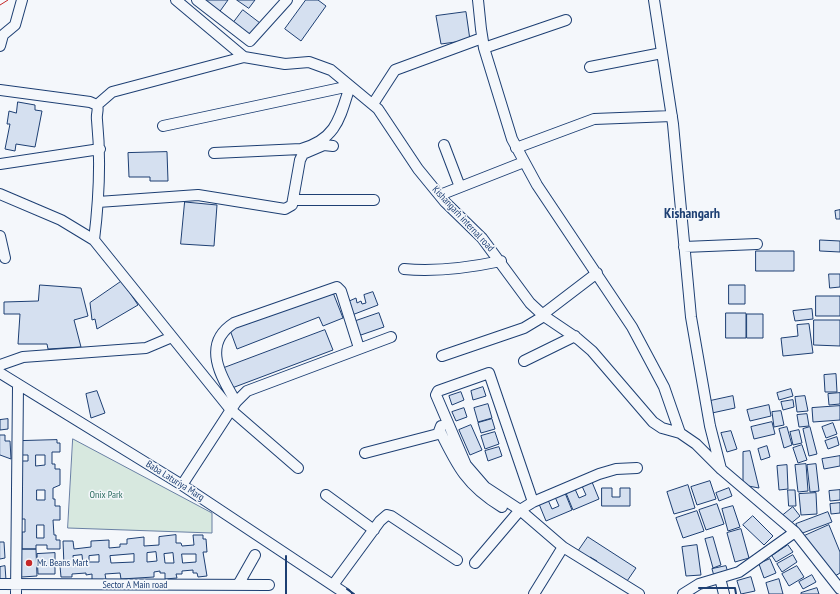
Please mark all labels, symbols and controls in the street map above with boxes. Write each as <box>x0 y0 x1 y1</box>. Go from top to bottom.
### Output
street label: Kishangarh internal road <box>430 184 496 254</box>
district label: Kishangarh <box>664 206 720 222</box>
street label: Baba Laturiya Marg <box>144 458 206 504</box>
park label: Onix Park <box>89 489 123 501</box>
place label: Mr. Beans Mart <box>37 557 88 569</box>
marker: Mr. Beans Mart <box>24 558 34 568</box>
street label: Sector A Main road <box>102 579 168 591</box>

